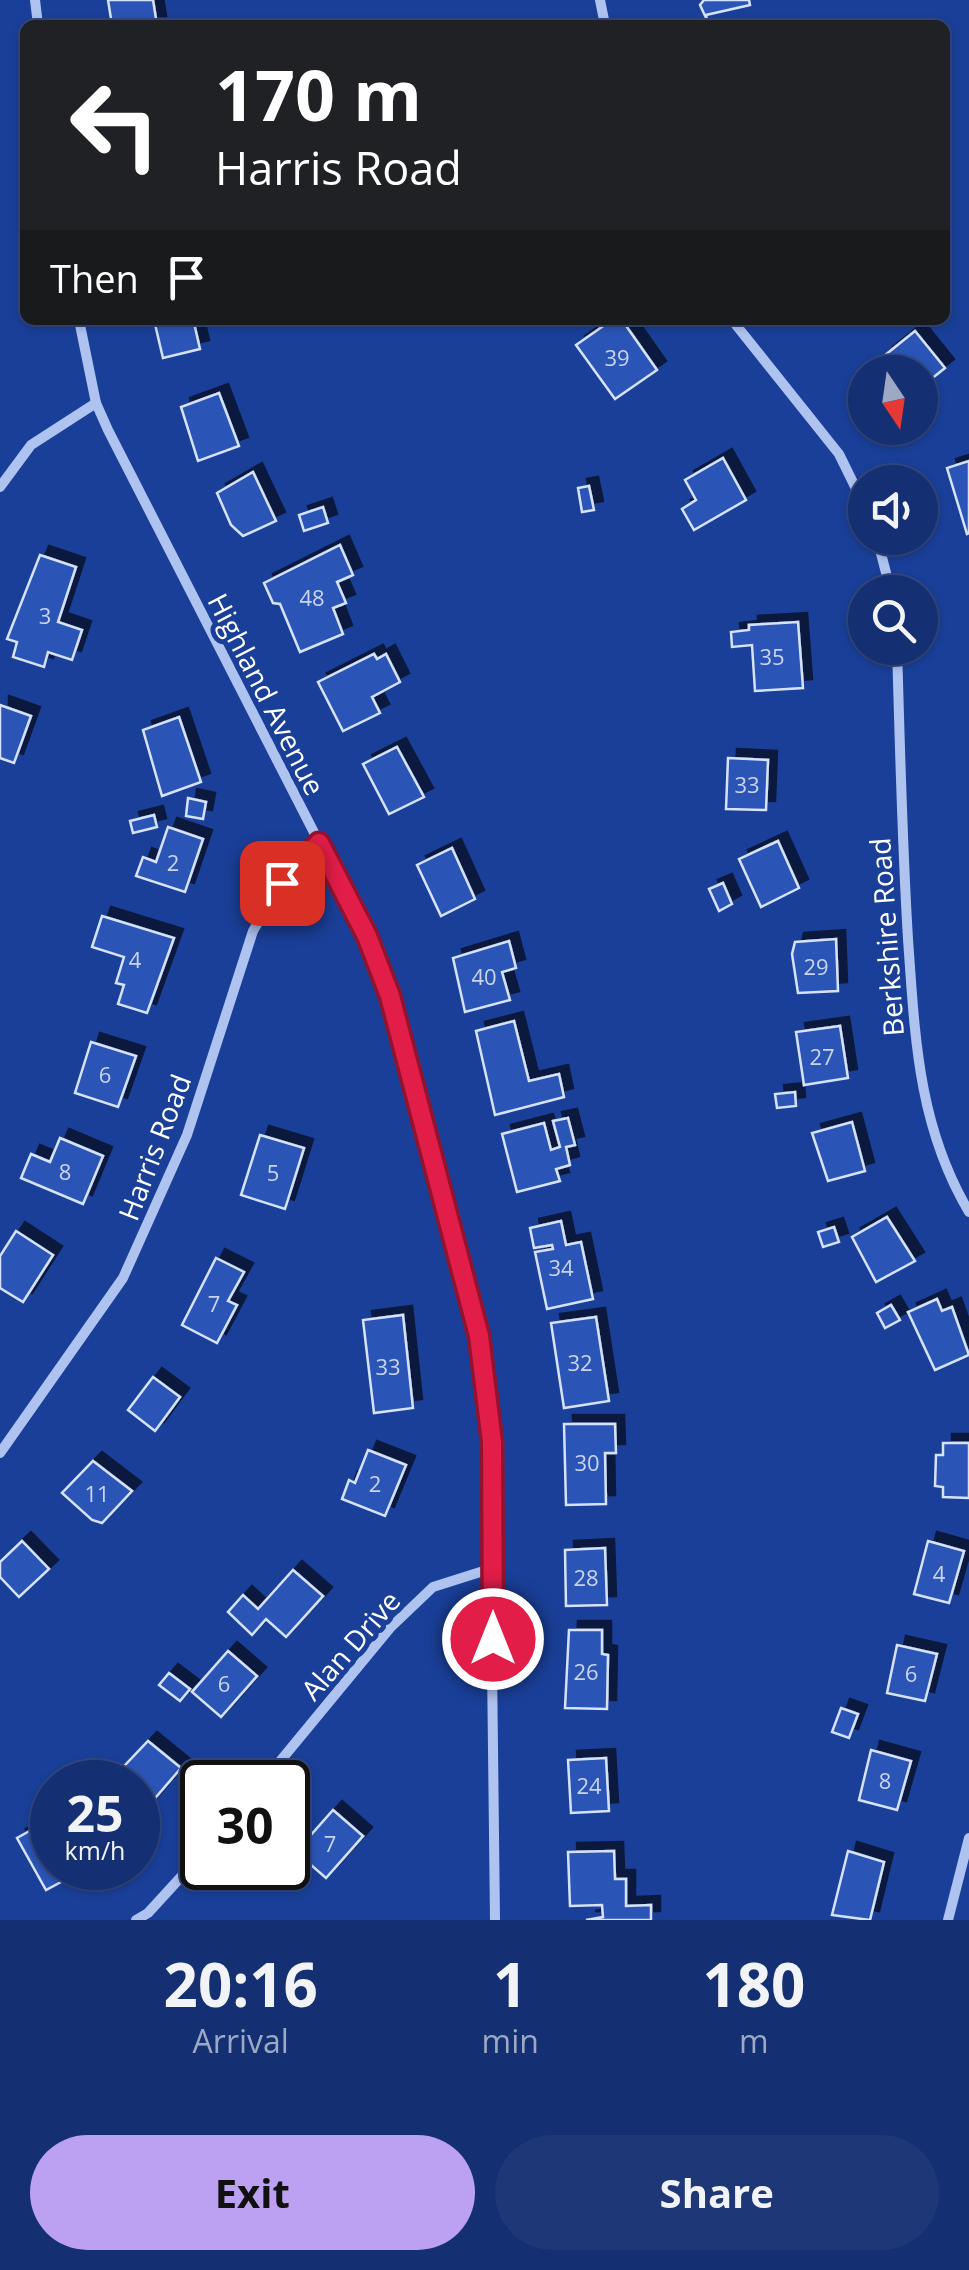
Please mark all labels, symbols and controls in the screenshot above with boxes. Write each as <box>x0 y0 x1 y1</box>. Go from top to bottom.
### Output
text: 170 m <box>215 46 422 142</box>
icon: left <box>50 60 180 190</box>
text: Harris Road <box>215 137 462 198</box>
icon: arrive <box>159 250 214 305</box>
text: Then <box>50 252 139 304</box>
house number: 39 <box>604 342 630 372</box>
north arrow <box>848 355 938 445</box>
map controls <box>848 355 938 665</box>
button: sound <box>848 465 938 555</box>
button: search <box>848 575 938 665</box>
house number: 48 <box>299 582 325 612</box>
street label: Highland Avenue <box>200 587 334 801</box>
house number: 3 <box>39 600 51 630</box>
house number: 35 <box>759 641 785 671</box>
house number: 33 <box>734 769 760 799</box>
street label: Berkshire Road <box>860 837 912 1037</box>
pin <box>240 841 325 926</box>
house number: 2 <box>167 847 179 877</box>
icon: arrive <box>255 856 310 911</box>
house number: 4 <box>129 944 142 974</box>
house number: 29 <box>803 951 829 981</box>
house number: 40 <box>471 961 497 991</box>
house number: 27 <box>809 1041 835 1071</box>
house number: 6 <box>99 1059 111 1089</box>
street label: Harris Road <box>109 1068 199 1226</box>
house number: 8 <box>59 1156 71 1186</box>
house number: 5 <box>267 1157 279 1187</box>
house number: 34 <box>548 1252 574 1282</box>
house number: 7 <box>208 1288 220 1318</box>
house number: 32 <box>567 1347 593 1377</box>
house number: 33 <box>375 1351 401 1381</box>
house number: 30 <box>574 1447 600 1477</box>
house number: 2 <box>369 1468 381 1498</box>
house number: 11 <box>84 1478 110 1508</box>
house number: 4 <box>933 1558 946 1588</box>
house number: 28 <box>573 1562 599 1592</box>
street label: Alan Drive <box>292 1582 408 1708</box>
position arrow <box>441 1587 545 1691</box>
house number: 26 <box>573 1656 599 1686</box>
house number: 6 <box>905 1658 917 1688</box>
house number: 6 <box>218 1668 230 1698</box>
speed limit sign: 30 <box>180 1760 310 1890</box>
house number: 8 <box>879 1765 891 1795</box>
house number: 24 <box>576 1770 602 1800</box>
text: 25 <box>66 1779 124 1847</box>
house number: 7 <box>324 1828 336 1858</box>
text: km/h <box>65 1833 125 1867</box>
text: 20:16 <box>164 1943 318 2025</box>
text: 1 <box>493 1943 527 2025</box>
text: 180 <box>702 1943 805 2025</box>
text: Arrival <box>193 2019 289 2062</box>
text: min <box>482 2019 539 2062</box>
text: m <box>739 2019 769 2062</box>
button: Exit <box>30 2135 475 2250</box>
button: Share <box>495 2135 939 2250</box>

